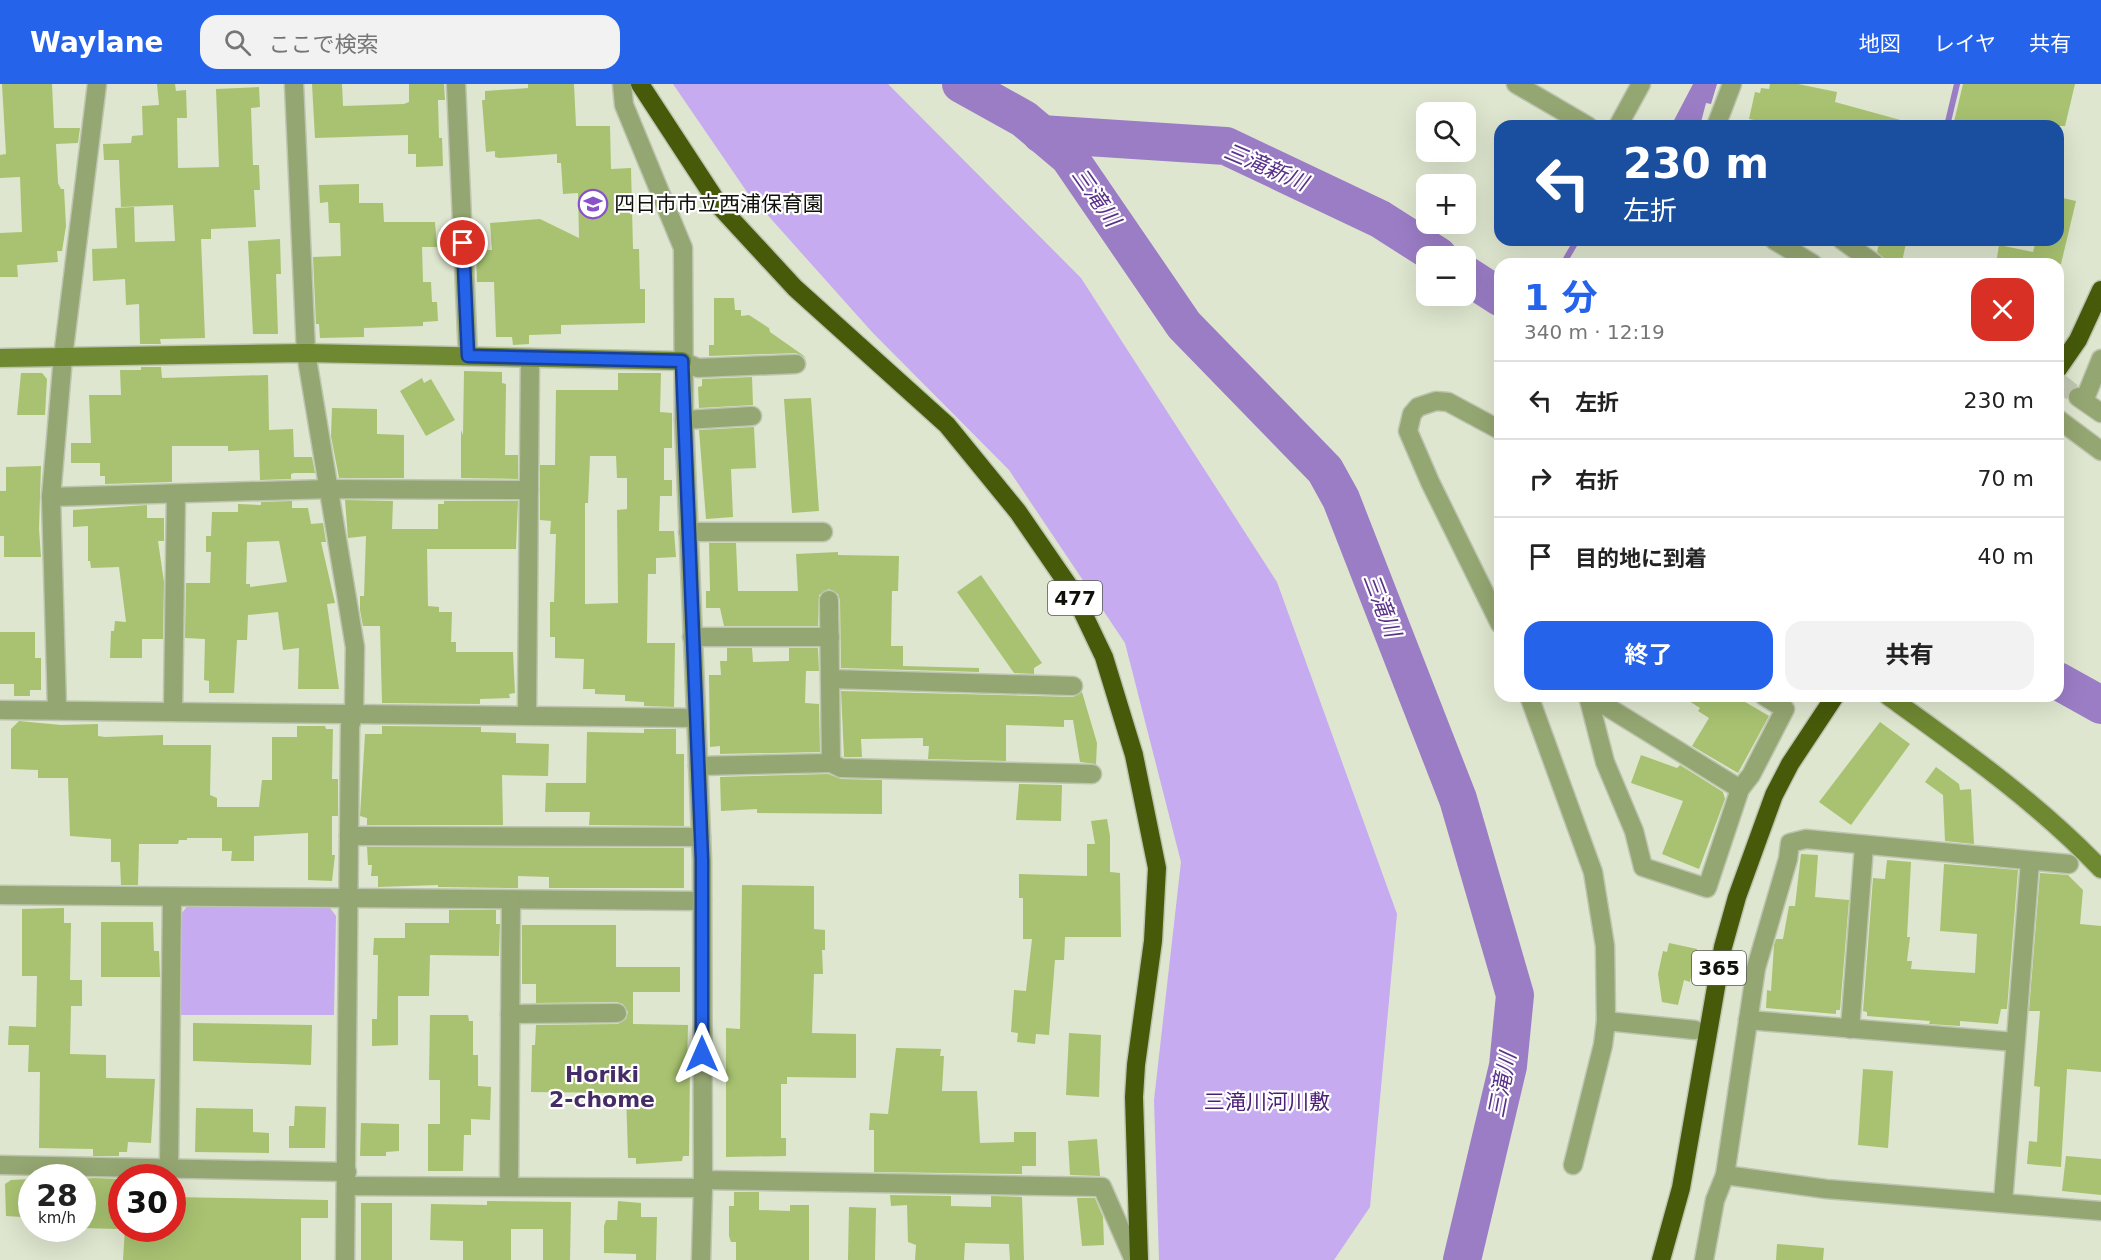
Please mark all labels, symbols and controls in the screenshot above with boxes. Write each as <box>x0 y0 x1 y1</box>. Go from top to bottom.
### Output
search box <box>200 15 620 69</box>
text: Waylane <box>30 26 164 59</box>
icon: search <box>221 26 254 59</box>
text: ここで検索 <box>269 32 379 57</box>
text: 地図 <box>1859 32 1901 56</box>
text: レイヤ <box>1934 32 1996 56</box>
text: 共有 <box>2029 32 2071 56</box>
map controls <box>1416 102 1476 306</box>
button: search <box>1416 102 1476 162</box>
water label: 三滝新川 <box>1221 138 1313 196</box>
text: 230 m <box>1623 139 1769 188</box>
icon: left <box>1524 144 1602 222</box>
water label: 三滝川 <box>1067 163 1126 233</box>
button: + <box>1416 174 1476 234</box>
school or university icon: 四日市市立西浦保育園 <box>577 188 609 220</box>
place label: 四日市市立西浦保育園 <box>614 192 824 216</box>
text: 左折 <box>1623 195 1677 226</box>
pin <box>437 217 488 268</box>
icon: arrive <box>446 226 479 259</box>
button: − <box>1416 246 1476 306</box>
text: 1 分 <box>1524 277 1598 318</box>
button: close <box>1971 278 2034 341</box>
text: 340 m · 12:19 <box>1524 320 1665 344</box>
icon: left <box>1524 384 1557 417</box>
text: 230 m <box>1964 388 2034 413</box>
text: 左折 <box>1575 390 1619 415</box>
icon: right <box>1524 462 1557 495</box>
text: 70 m <box>1978 466 2034 491</box>
text: 右折 <box>1575 468 1619 493</box>
icon: arrive <box>1524 540 1557 573</box>
text: 40 m <box>1978 544 2034 569</box>
text: 目的地に到着 <box>1575 546 1707 571</box>
water label: 三滝川 <box>1359 570 1406 642</box>
road number: 477 <box>1048 581 1102 615</box>
button: 終了 <box>1524 621 1773 690</box>
button: 共有 <box>1785 621 2034 690</box>
road number: 365 <box>1692 951 1746 985</box>
position arrow <box>670 1022 734 1086</box>
water label: 三滝川 <box>1483 1048 1521 1120</box>
district label: Horiki 2-chome <box>549 1062 655 1112</box>
park label: 三滝川河川敷 <box>1204 1090 1330 1114</box>
speed limit sign: 30 <box>108 1164 186 1242</box>
text: 28 <box>36 1178 78 1213</box>
text: km/h <box>38 1209 76 1227</box>

